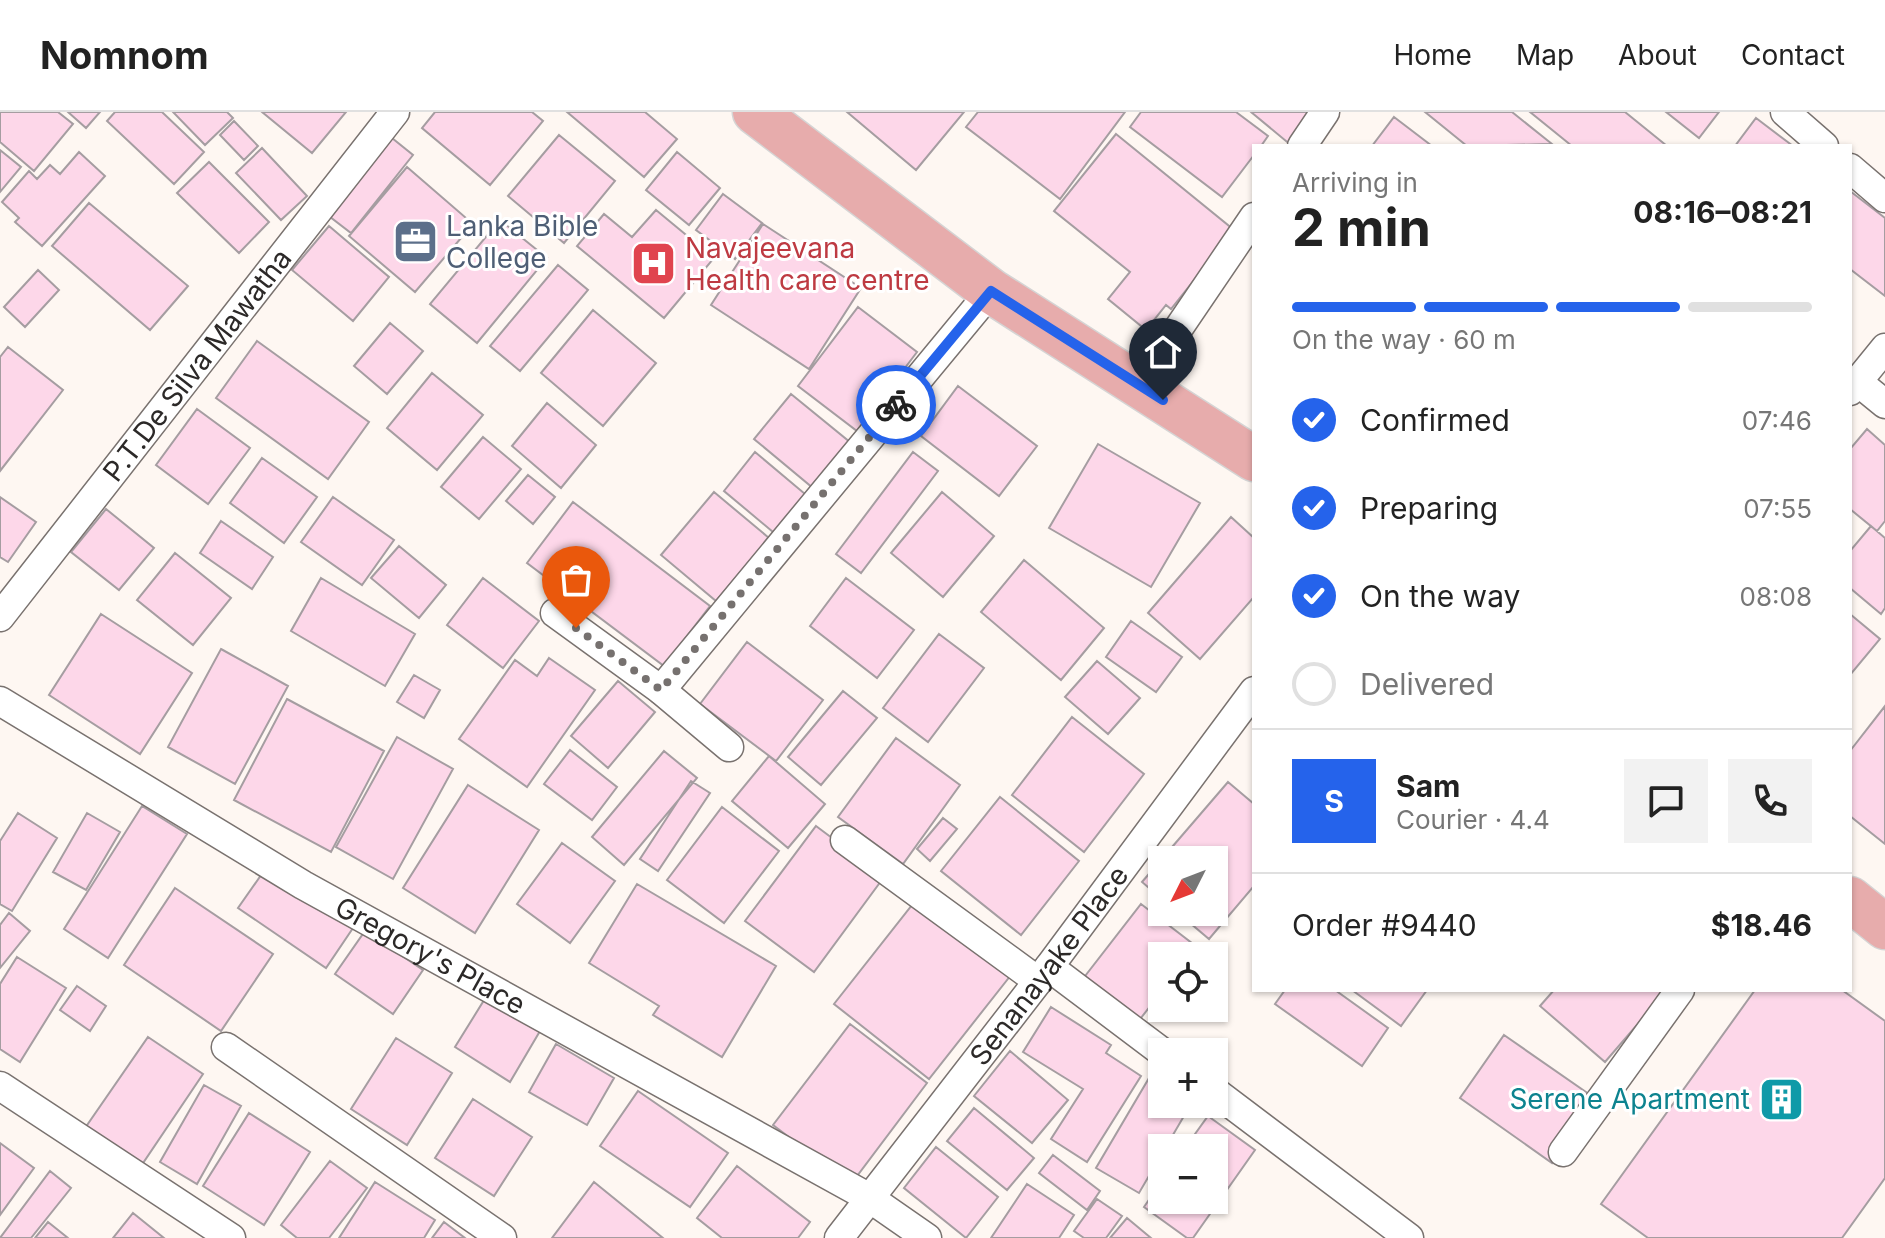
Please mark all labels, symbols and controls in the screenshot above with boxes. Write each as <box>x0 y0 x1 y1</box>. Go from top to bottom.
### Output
text: Nomnom <box>40 32 209 78</box>
text: Home <box>1393 38 1472 72</box>
text: Map <box>1516 38 1574 72</box>
text: About <box>1618 38 1697 72</box>
text: Contact <box>1741 38 1845 72</box>
text: Arriving in <box>1292 167 1418 198</box>
text: 08:16–08:21 <box>1633 194 1812 230</box>
text: 2 min <box>1292 196 1431 259</box>
place label: Lanka Bible College <box>446 209 598 275</box>
office icon: Lanka Bible College <box>391 218 439 266</box>
place label: Navajeevana Health care centre <box>685 231 930 297</box>
hospital icon: Navajeevana Health care centre <box>630 240 678 288</box>
street label: P.T.De Silva Mawatha <box>96 242 299 488</box>
pin <box>1129 318 1197 400</box>
text: On the way · 60 m <box>1292 324 1516 355</box>
icon: home <box>1141 330 1185 374</box>
courier <box>856 365 936 445</box>
icon: bike <box>874 383 918 427</box>
icon: check <box>1292 398 1336 442</box>
text: Confirmed <box>1360 402 1510 438</box>
text: 07:46 <box>1742 405 1812 436</box>
icon: check <box>1292 486 1336 530</box>
text: Preparing <box>1360 490 1498 526</box>
text: 07:55 <box>1743 493 1812 524</box>
pin <box>542 546 610 628</box>
icon: bag <box>554 558 598 602</box>
icon: check <box>1292 574 1336 618</box>
text: On the way <box>1360 578 1520 614</box>
text: 08:08 <box>1740 581 1812 612</box>
text: Delivered <box>1360 666 1494 702</box>
button: chat <box>1624 759 1708 843</box>
button: phone <box>1728 759 1812 843</box>
text: Sam <box>1396 768 1460 804</box>
text: S <box>1324 783 1344 819</box>
text: Courier · 4.4 <box>1396 804 1550 835</box>
north arrow <box>1148 846 1228 926</box>
map controls <box>1148 846 1228 1214</box>
street label: Senanayake Place <box>962 859 1135 1072</box>
street label: Gregory's Place <box>329 889 531 1021</box>
text: Order #9440 <box>1292 907 1477 943</box>
text: $18.46 <box>1711 907 1812 943</box>
button: locate <box>1148 942 1228 1022</box>
button: + <box>1148 1038 1228 1118</box>
building icon: Serene Apartment <box>1757 1075 1805 1123</box>
place label: Serene Apartment <box>1509 1082 1750 1116</box>
button: − <box>1148 1134 1228 1214</box>

